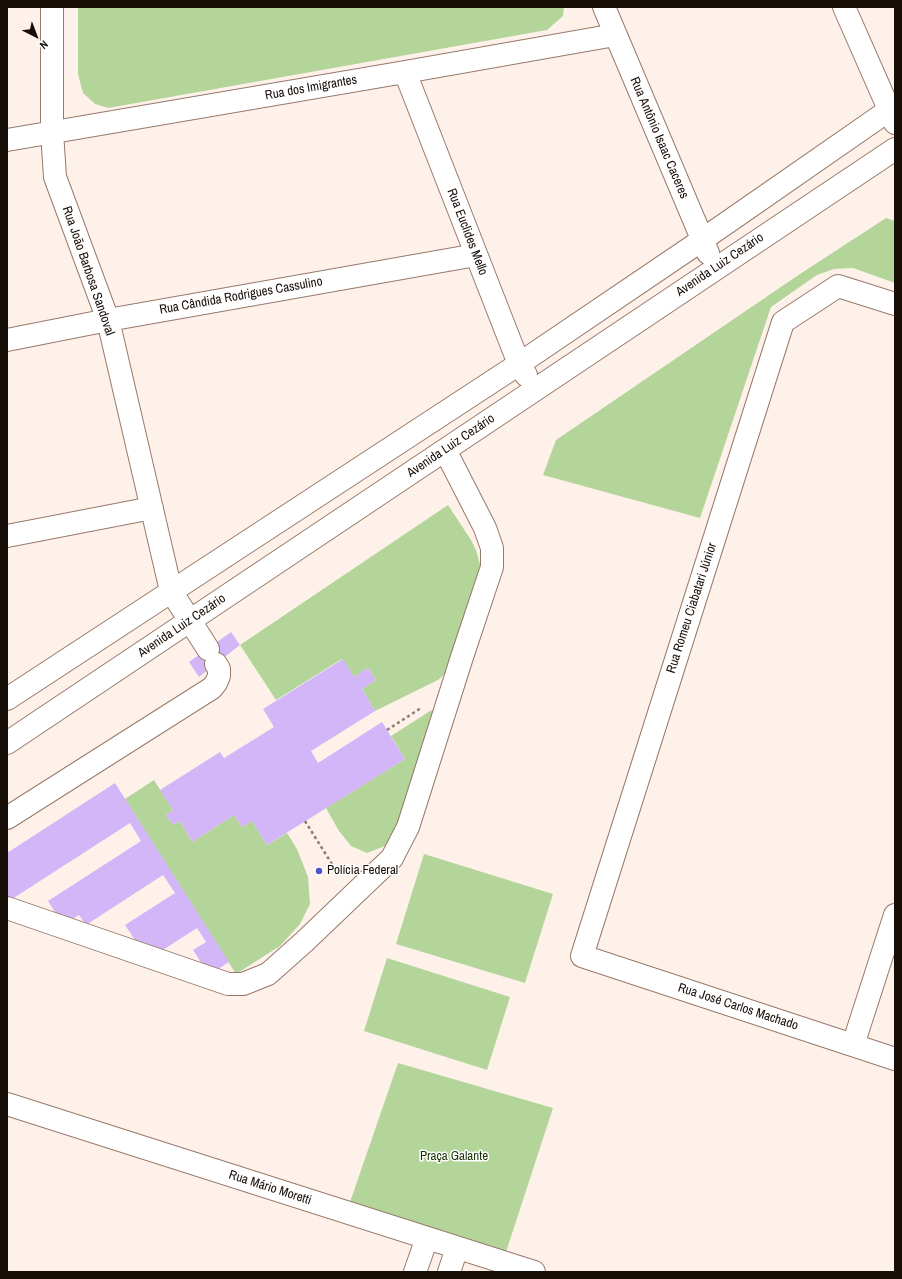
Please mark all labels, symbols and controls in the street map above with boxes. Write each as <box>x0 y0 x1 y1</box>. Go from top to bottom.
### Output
north arrow <box>16 16 56 56</box>
text: N <box>37 38 51 52</box>
street label: Rua dos Imigrantes <box>264 72 358 104</box>
street label: Rua Antônio Isaac Caceres <box>626 75 692 201</box>
street label: Rua Euclides Mello <box>443 186 491 278</box>
street label: Rua João Barbosa Sandoval <box>59 204 117 338</box>
street label: Avenida Luiz Cezário <box>673 230 767 300</box>
street label: Rua Cândida Rodrigues Cassulino <box>158 274 324 318</box>
street label: Avenida Luiz Cezário <box>404 411 498 481</box>
street label: Rua Romeu Ciabatari Júnior <box>664 541 720 675</box>
street label: Avenida Luiz Cezário <box>135 591 229 661</box>
place label: Polícia Federal <box>327 863 398 879</box>
marker: Polícia Federal <box>314 866 324 876</box>
street label: Rua José Carlos Machado <box>676 980 800 1034</box>
park label: Praça Galante <box>420 1149 488 1165</box>
street label: Rua Mário Moretti <box>227 1167 313 1209</box>

